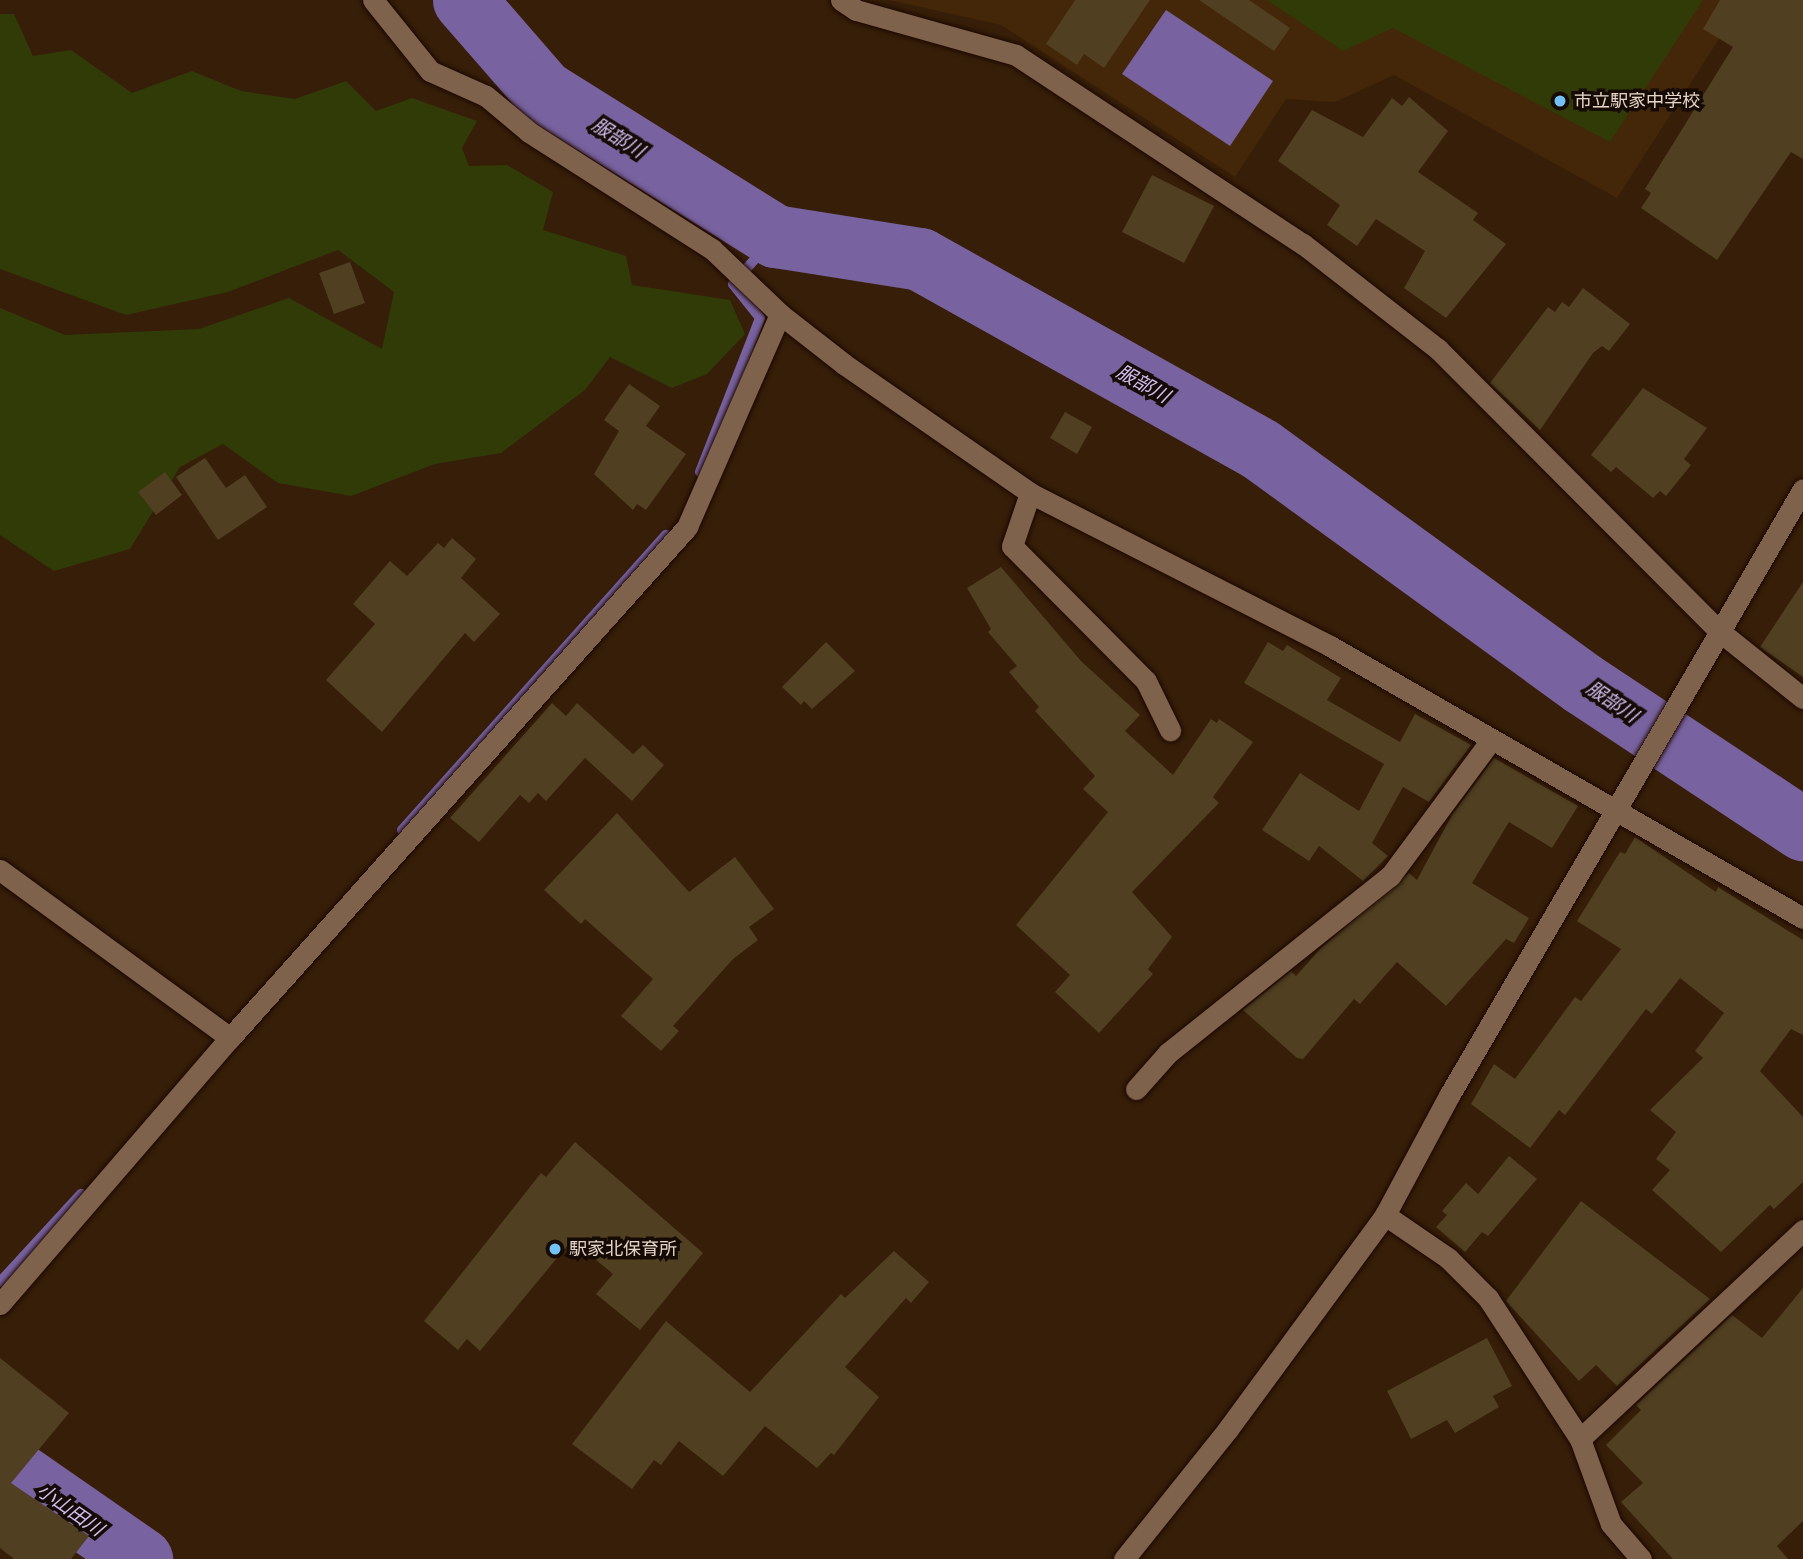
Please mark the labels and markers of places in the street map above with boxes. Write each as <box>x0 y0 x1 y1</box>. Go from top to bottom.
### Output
place label: 市立駅家中学校 <box>1574 90 1700 112</box>
marker: 市立駅家中学校 <box>1552 93 1568 109</box>
place label: 駅家北保育所 <box>569 1238 677 1260</box>
marker: 駅家北保育所 <box>547 1241 563 1257</box>

